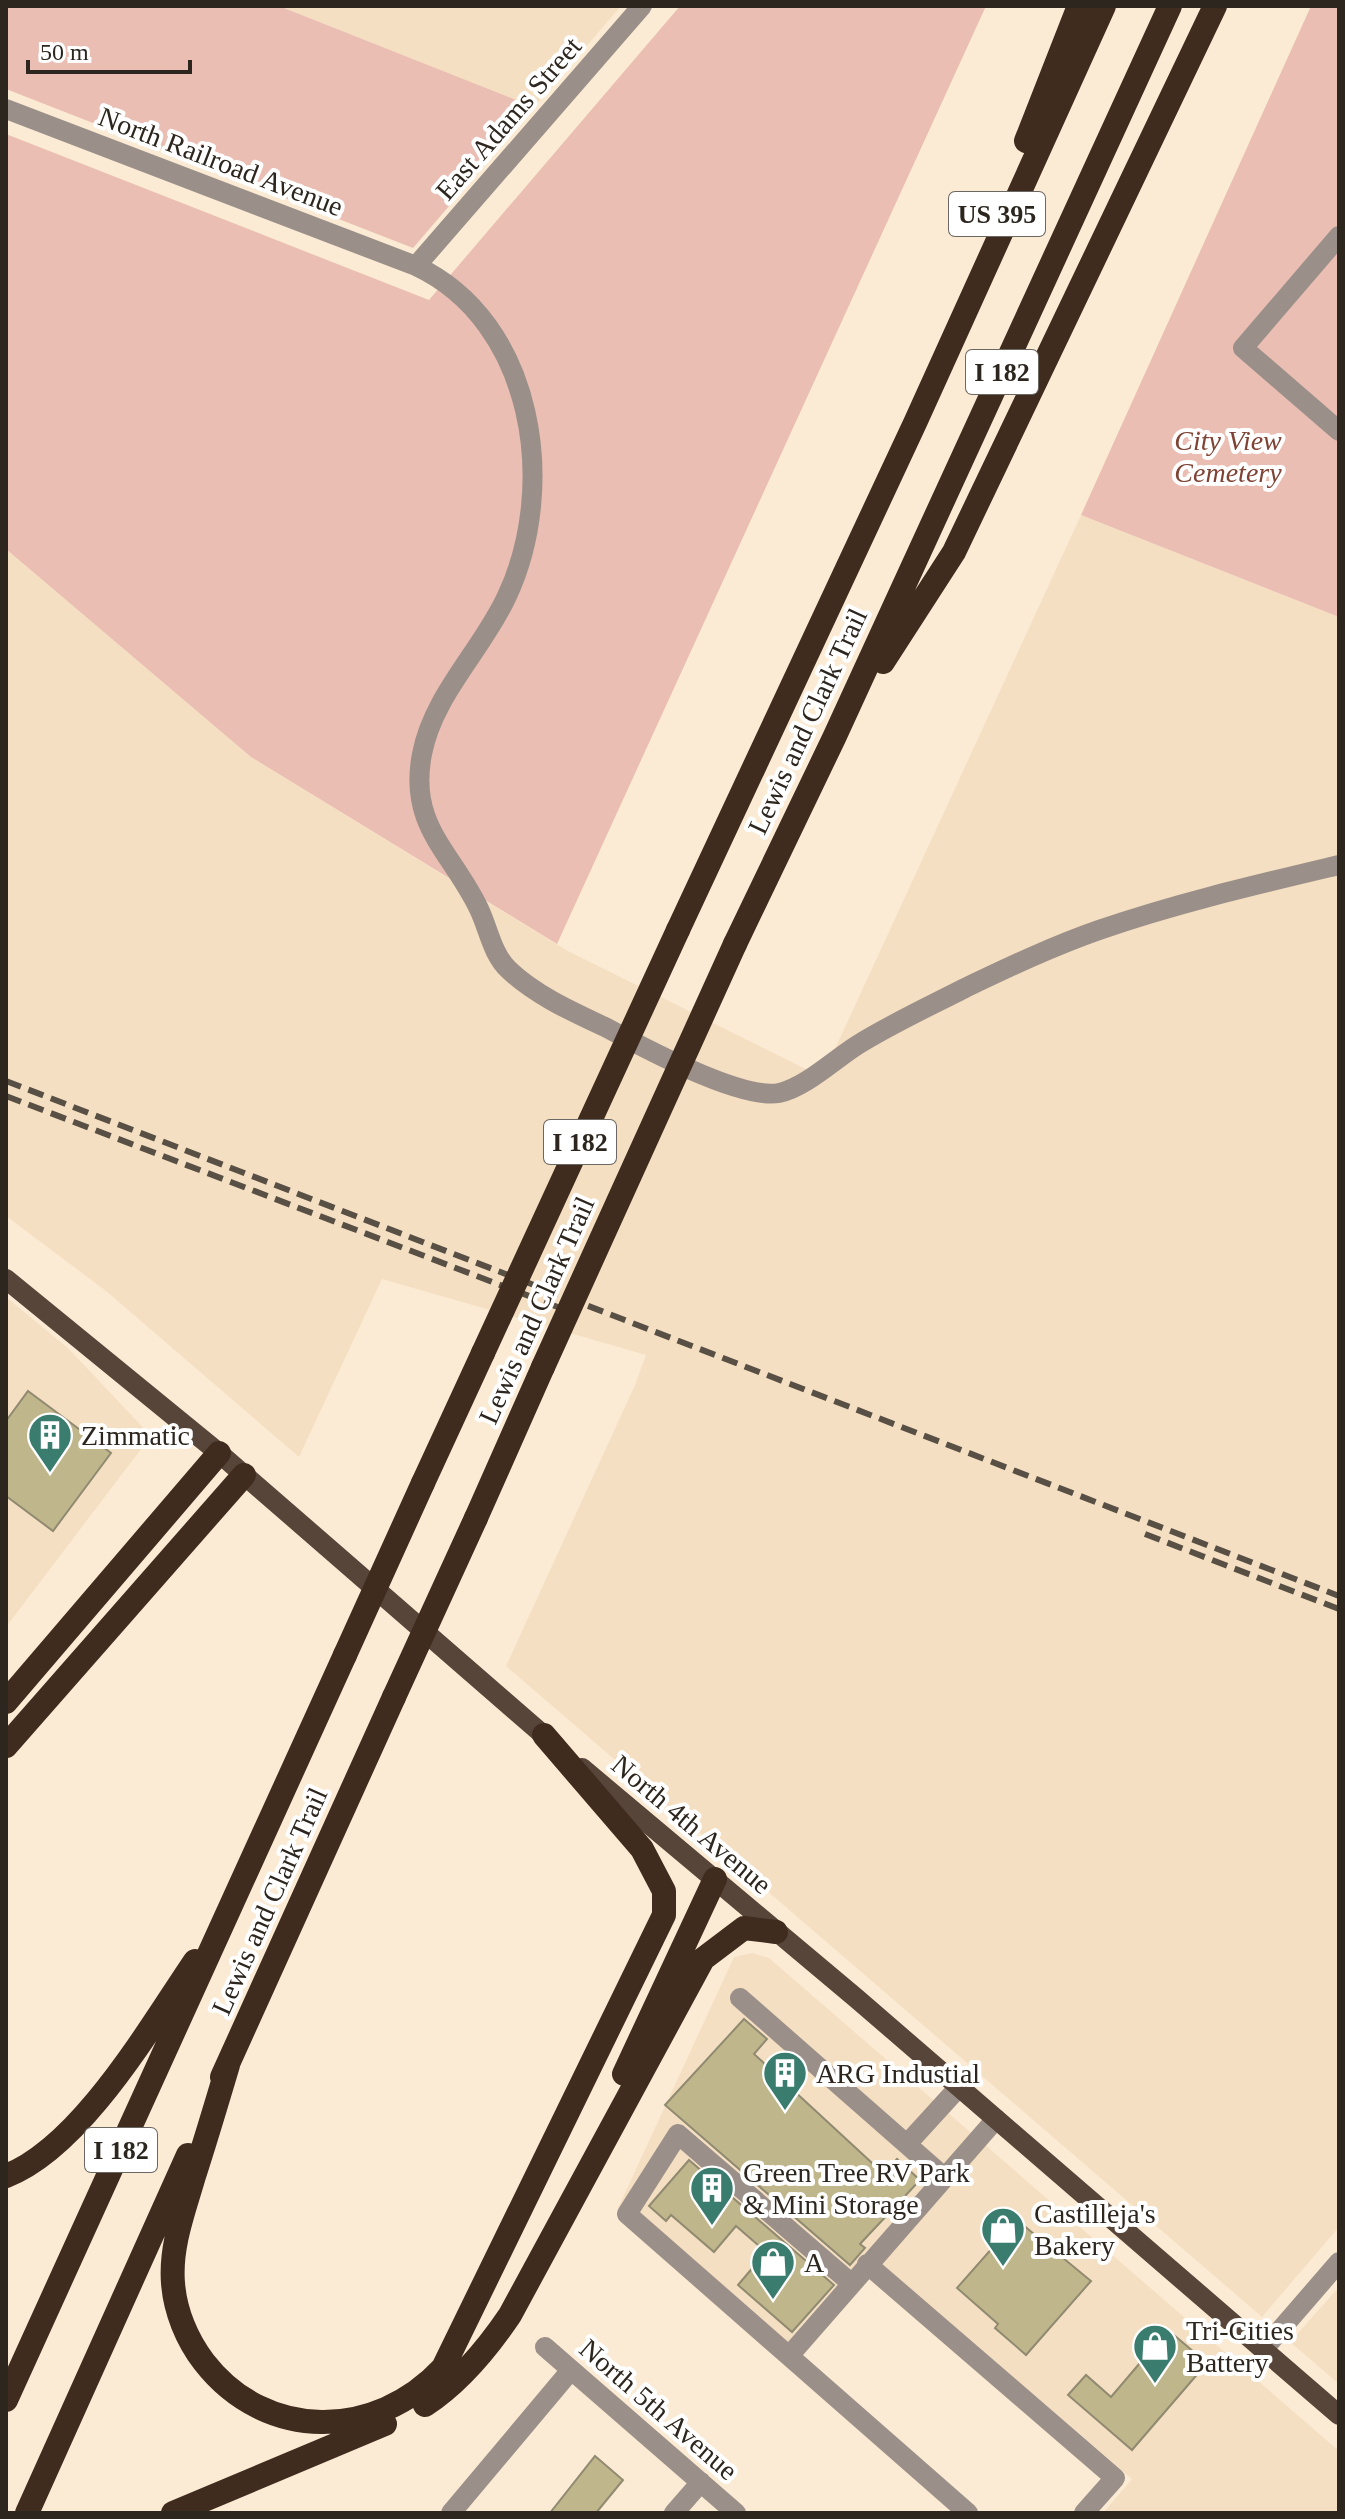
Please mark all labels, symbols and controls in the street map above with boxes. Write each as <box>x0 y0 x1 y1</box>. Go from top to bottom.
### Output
scale bar <box>28 24 190 74</box>
street label: East Adams Street <box>429 31 588 206</box>
text: 50 m <box>40 39 89 65</box>
street label: North Railroad Avenue <box>94 101 347 222</box>
road number: US 395 <box>949 192 1045 236</box>
road number: I 182 <box>966 350 1038 394</box>
park label: City View Cemetery <box>1174 425 1282 488</box>
street label: Lewis and Clark Trail <box>742 603 873 839</box>
road number: I 182 <box>544 1120 616 1164</box>
street label: Lewis and Clark Trail <box>472 1192 601 1428</box>
building icon: Zimmatic <box>26 1411 74 1474</box>
place label: Zimmatic <box>81 1420 190 1451</box>
street label: North 4th Avenue <box>606 1749 778 1900</box>
street label: Lewis and Clark Trail <box>205 1783 334 2019</box>
building icon: ARG Industial <box>761 2049 809 2112</box>
place label: ARG Industial <box>816 2058 980 2089</box>
road number: I 182 <box>85 2128 157 2172</box>
place label: Green Tree RV Park & Mini Storage <box>743 2157 970 2220</box>
building icon: Green Tree RV Park & Mini Storage <box>688 2164 736 2227</box>
place label: Castilleja's Bakery <box>1034 2198 1156 2261</box>
shop icon: Castilleja's Bakery <box>979 2205 1027 2268</box>
shop icon: A <box>749 2238 797 2301</box>
place label: A <box>804 2247 825 2278</box>
place label: Tri-Cities Battery <box>1186 2315 1294 2378</box>
shop icon: Tri-Cities Battery <box>1131 2322 1179 2385</box>
street label: North 5th Avenue <box>574 2333 744 2486</box>

